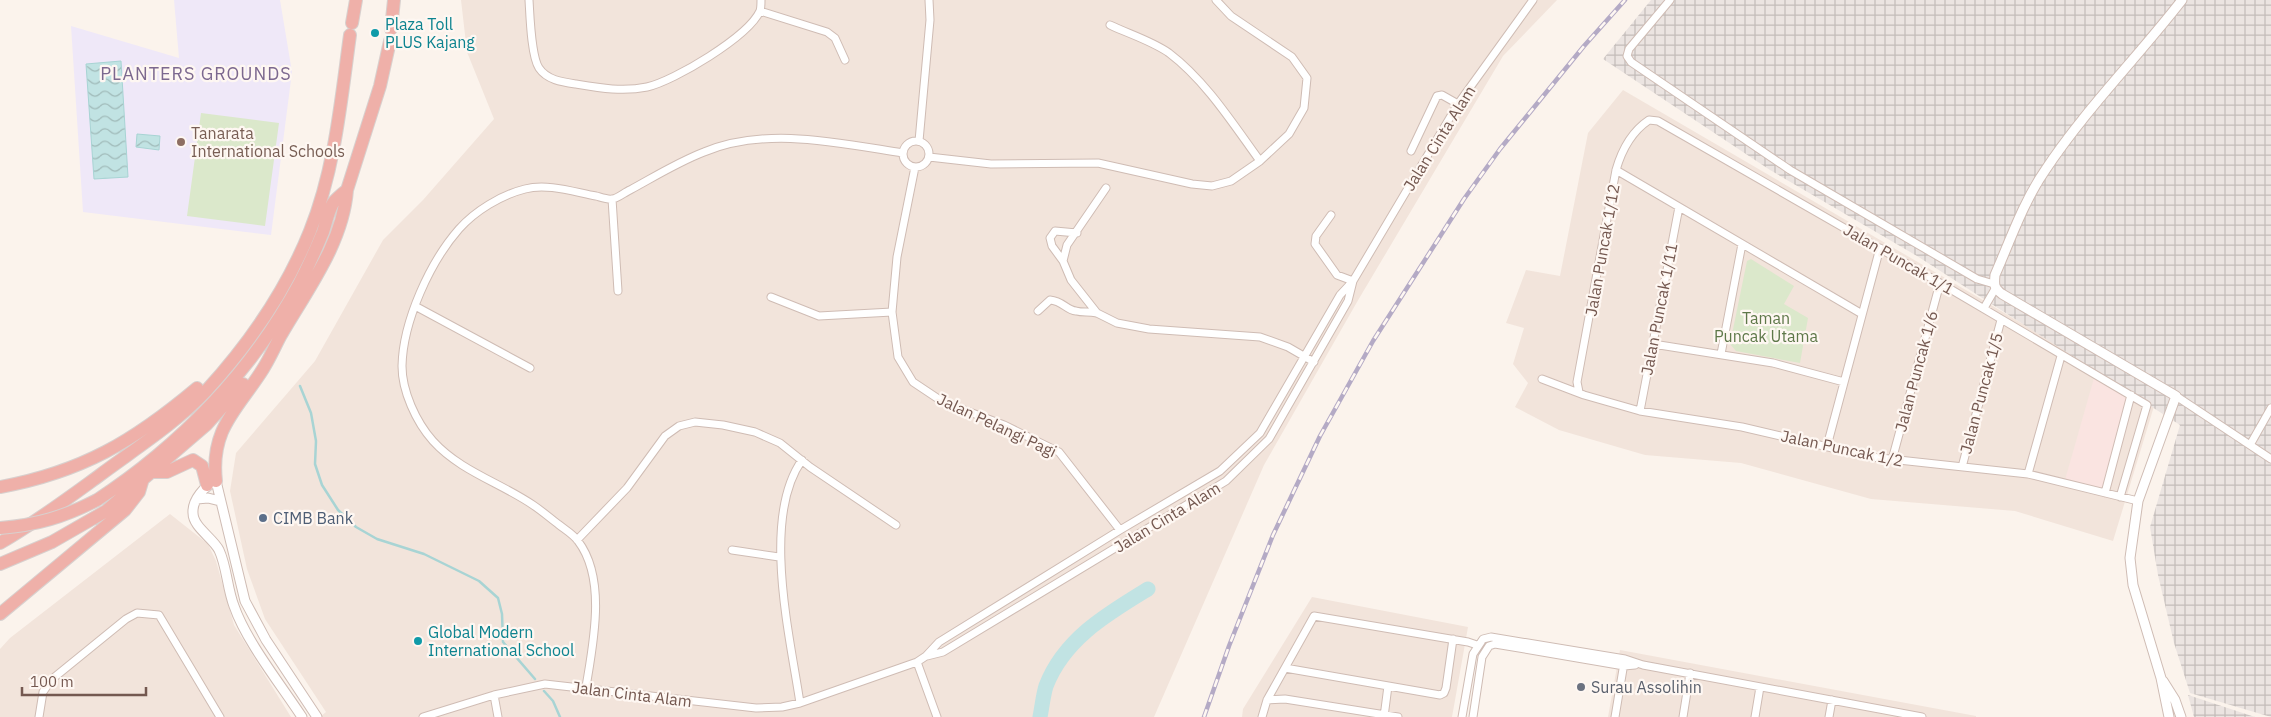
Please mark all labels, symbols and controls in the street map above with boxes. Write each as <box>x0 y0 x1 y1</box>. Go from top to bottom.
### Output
place label: Plaza Toll PLUS Kajang <box>385 14 475 52</box>
marker: Plaza Toll PLUS Kajang <box>369 27 381 39</box>
district label: PLANTERS GROUNDS <box>100 62 292 85</box>
street label: Jalan Cinta Alam <box>1399 82 1479 194</box>
place label: Tanarata International Schools <box>191 123 345 161</box>
marker: Tanarata International Schools <box>175 136 187 148</box>
street label: Jalan Puncak 1/12 <box>1581 182 1623 318</box>
street label: Jalan Puncak 1/1 <box>1840 219 1958 299</box>
street label: Jalan Puncak 1/11 <box>1636 241 1682 377</box>
park label: Taman Puncak Utama <box>1714 308 1819 346</box>
street label: Jalan Puncak 1/6 <box>1890 308 1942 434</box>
street label: Jalan Puncak 1/5 <box>1955 330 2007 456</box>
street label: Jalan Pelangi Pagi <box>934 389 1060 461</box>
street label: Jalan Puncak 1/2 <box>1779 425 1905 471</box>
street label: Jalan Cinta Alam <box>1110 477 1224 557</box>
place label: CIMB Bank <box>273 508 354 528</box>
marker: CIMB Bank <box>257 512 269 524</box>
place label: Global Modern International School <box>428 622 574 660</box>
marker: Global Modern International School <box>412 635 424 647</box>
scale bar <box>22 664 146 696</box>
text: 100 m <box>30 672 74 691</box>
street label: Jalan Cinta Alam <box>571 677 693 711</box>
place label: Surau Assolihin <box>1591 677 1702 697</box>
marker: Surau Assolihin <box>1575 681 1587 693</box>

